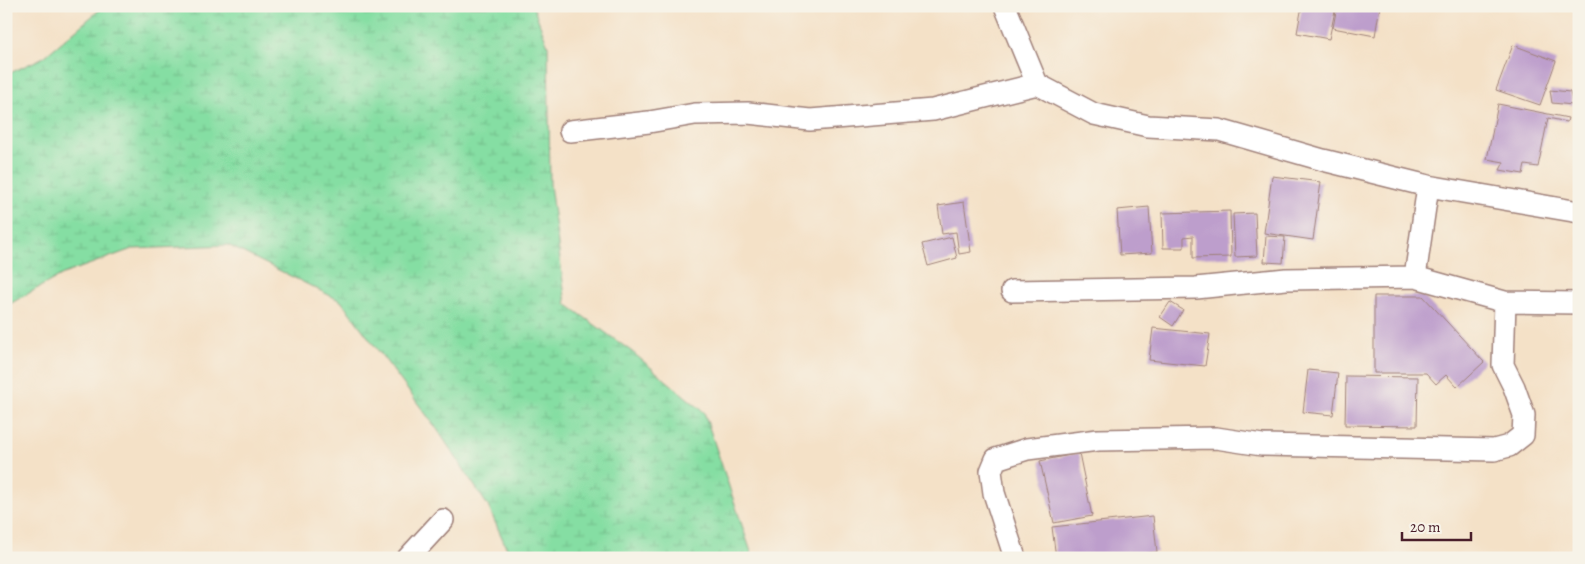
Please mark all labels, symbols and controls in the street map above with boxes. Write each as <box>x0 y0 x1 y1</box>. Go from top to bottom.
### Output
scale bar <box>1402 509 1471 541</box>
text: 20 m <box>1410 517 1441 537</box>

